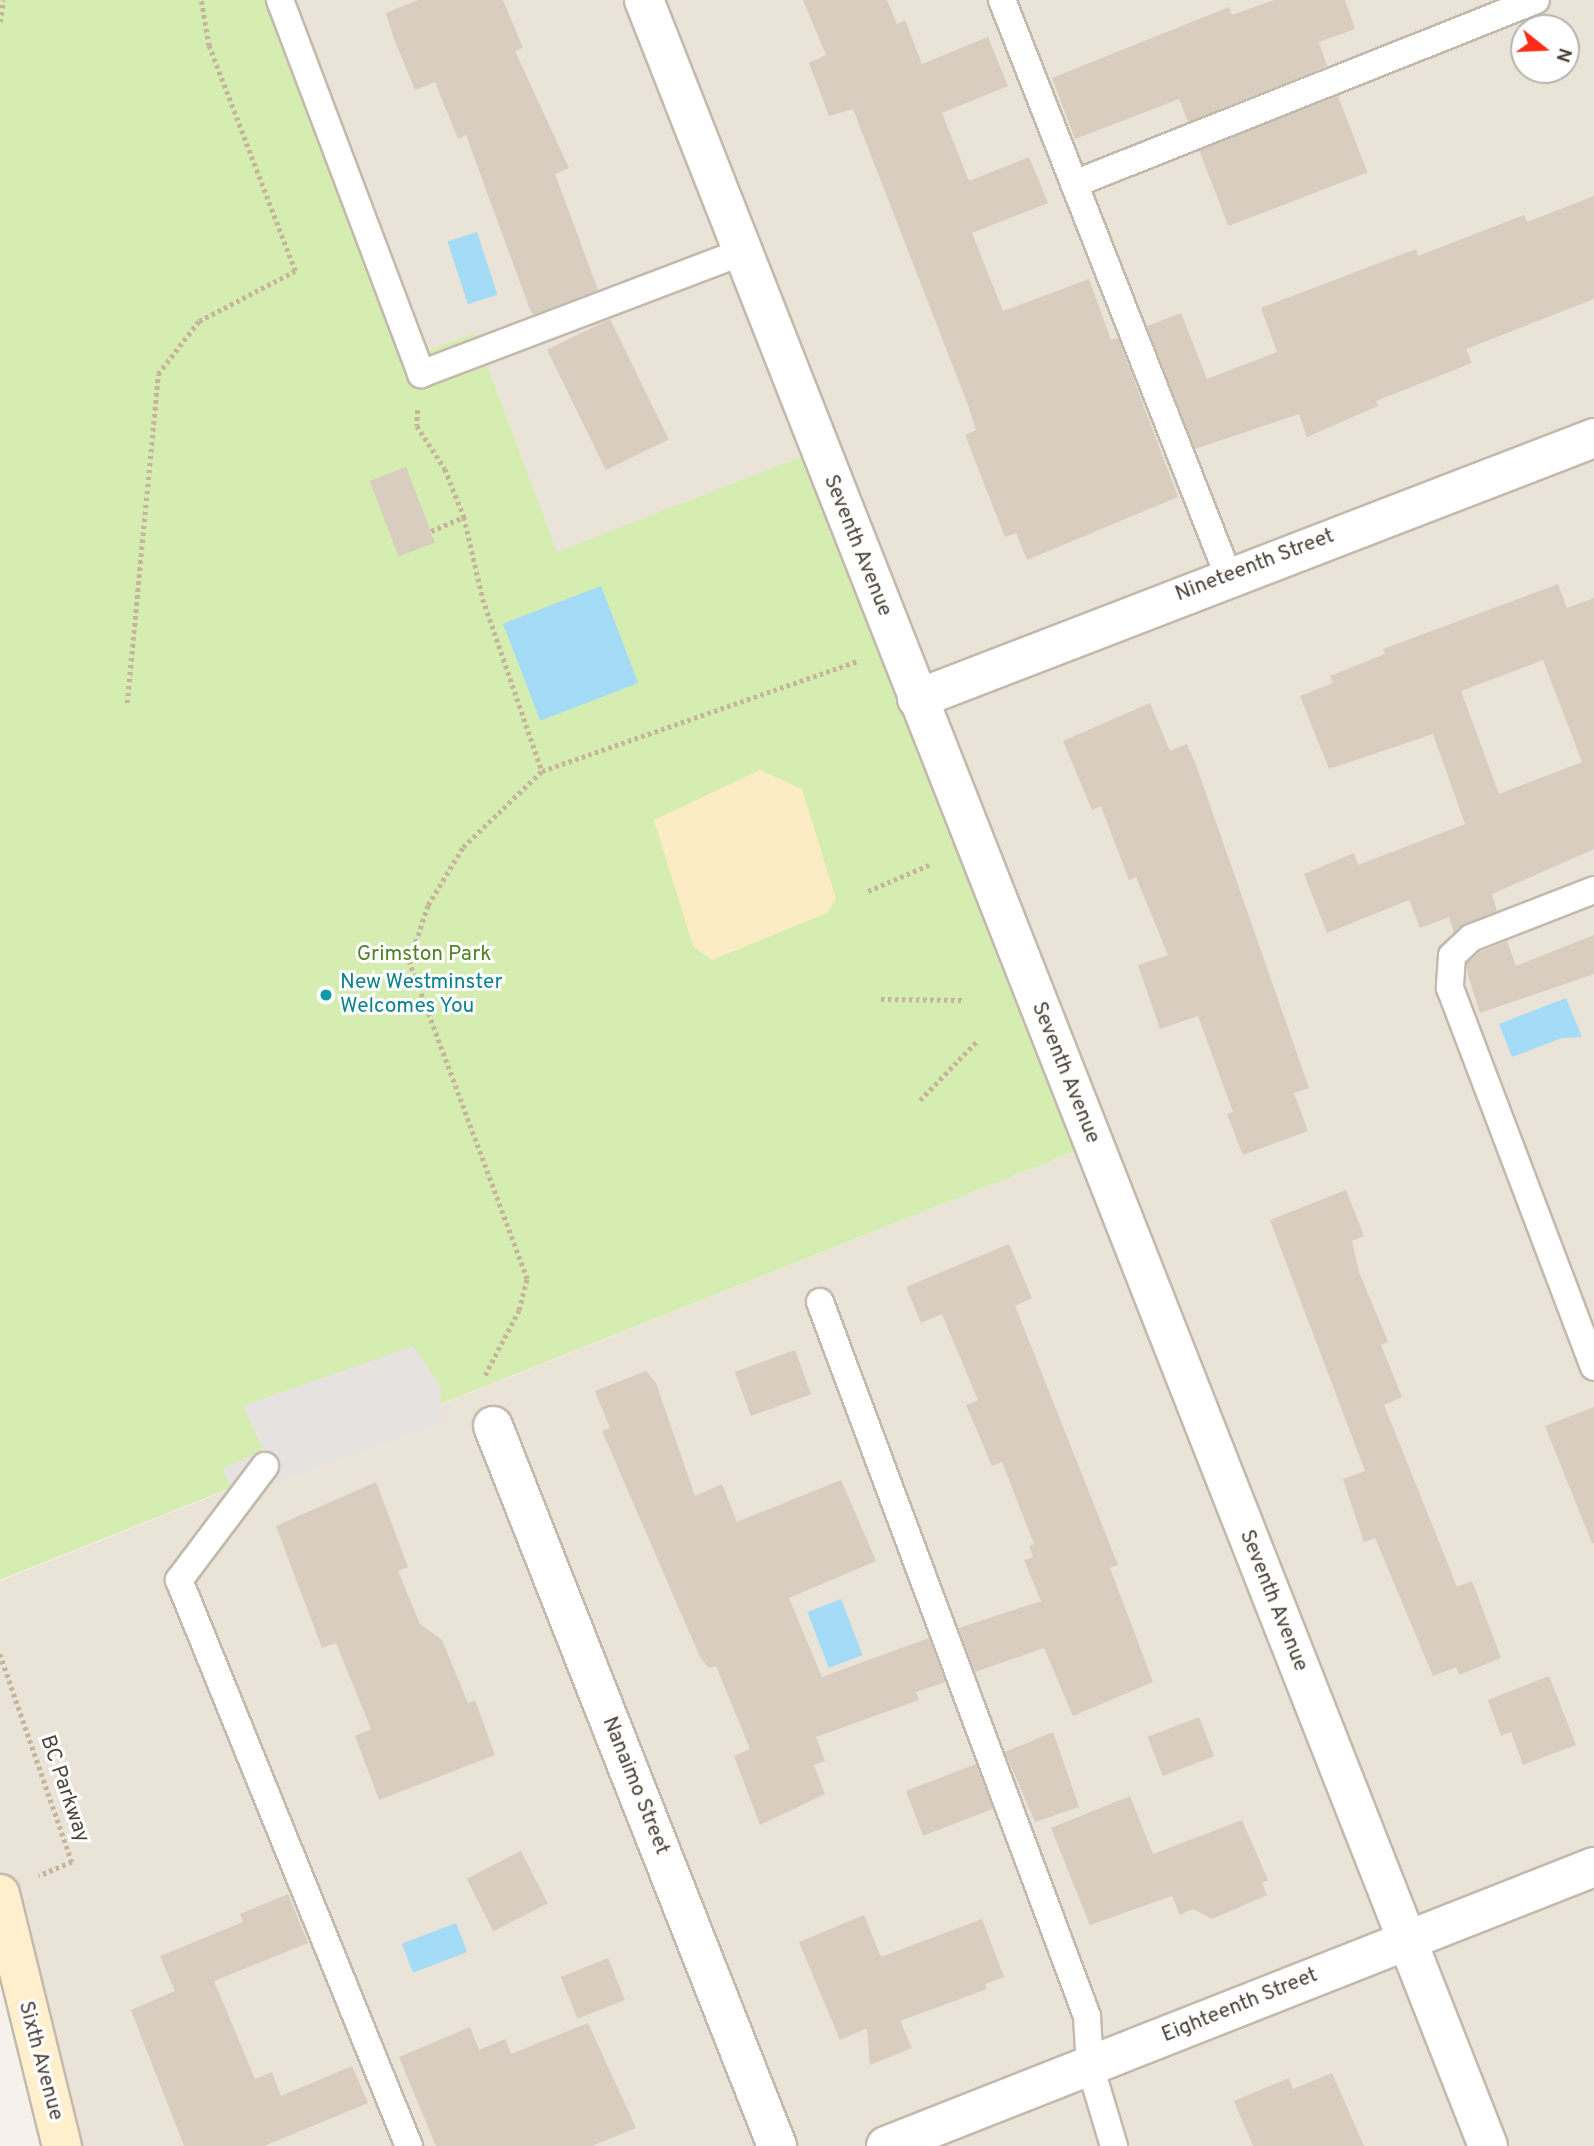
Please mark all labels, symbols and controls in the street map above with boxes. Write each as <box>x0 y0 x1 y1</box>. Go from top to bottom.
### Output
north arrow <box>1510 14 1580 84</box>
text: N <box>1550 45 1577 65</box>
street label: Seventh Avenue <box>817 471 897 621</box>
street label: Nineteenth Street <box>1172 524 1338 608</box>
park label: Grimston Park <box>357 942 491 968</box>
place label: New Westminster Welcomes You <box>340 970 503 1020</box>
marker: New Westminster Welcomes You <box>318 987 334 1003</box>
street label: Seventh Avenue <box>1025 998 1105 1148</box>
street label: Seventh Avenue <box>1233 1526 1313 1676</box>
street label: Nanaimo Street <box>596 1713 674 1859</box>
street label: BC Parkway <box>34 1732 94 1846</box>
street label: Eighteenth Street <box>1158 1963 1322 2049</box>
street label: Sixth Avenue <box>12 1998 68 2124</box>

